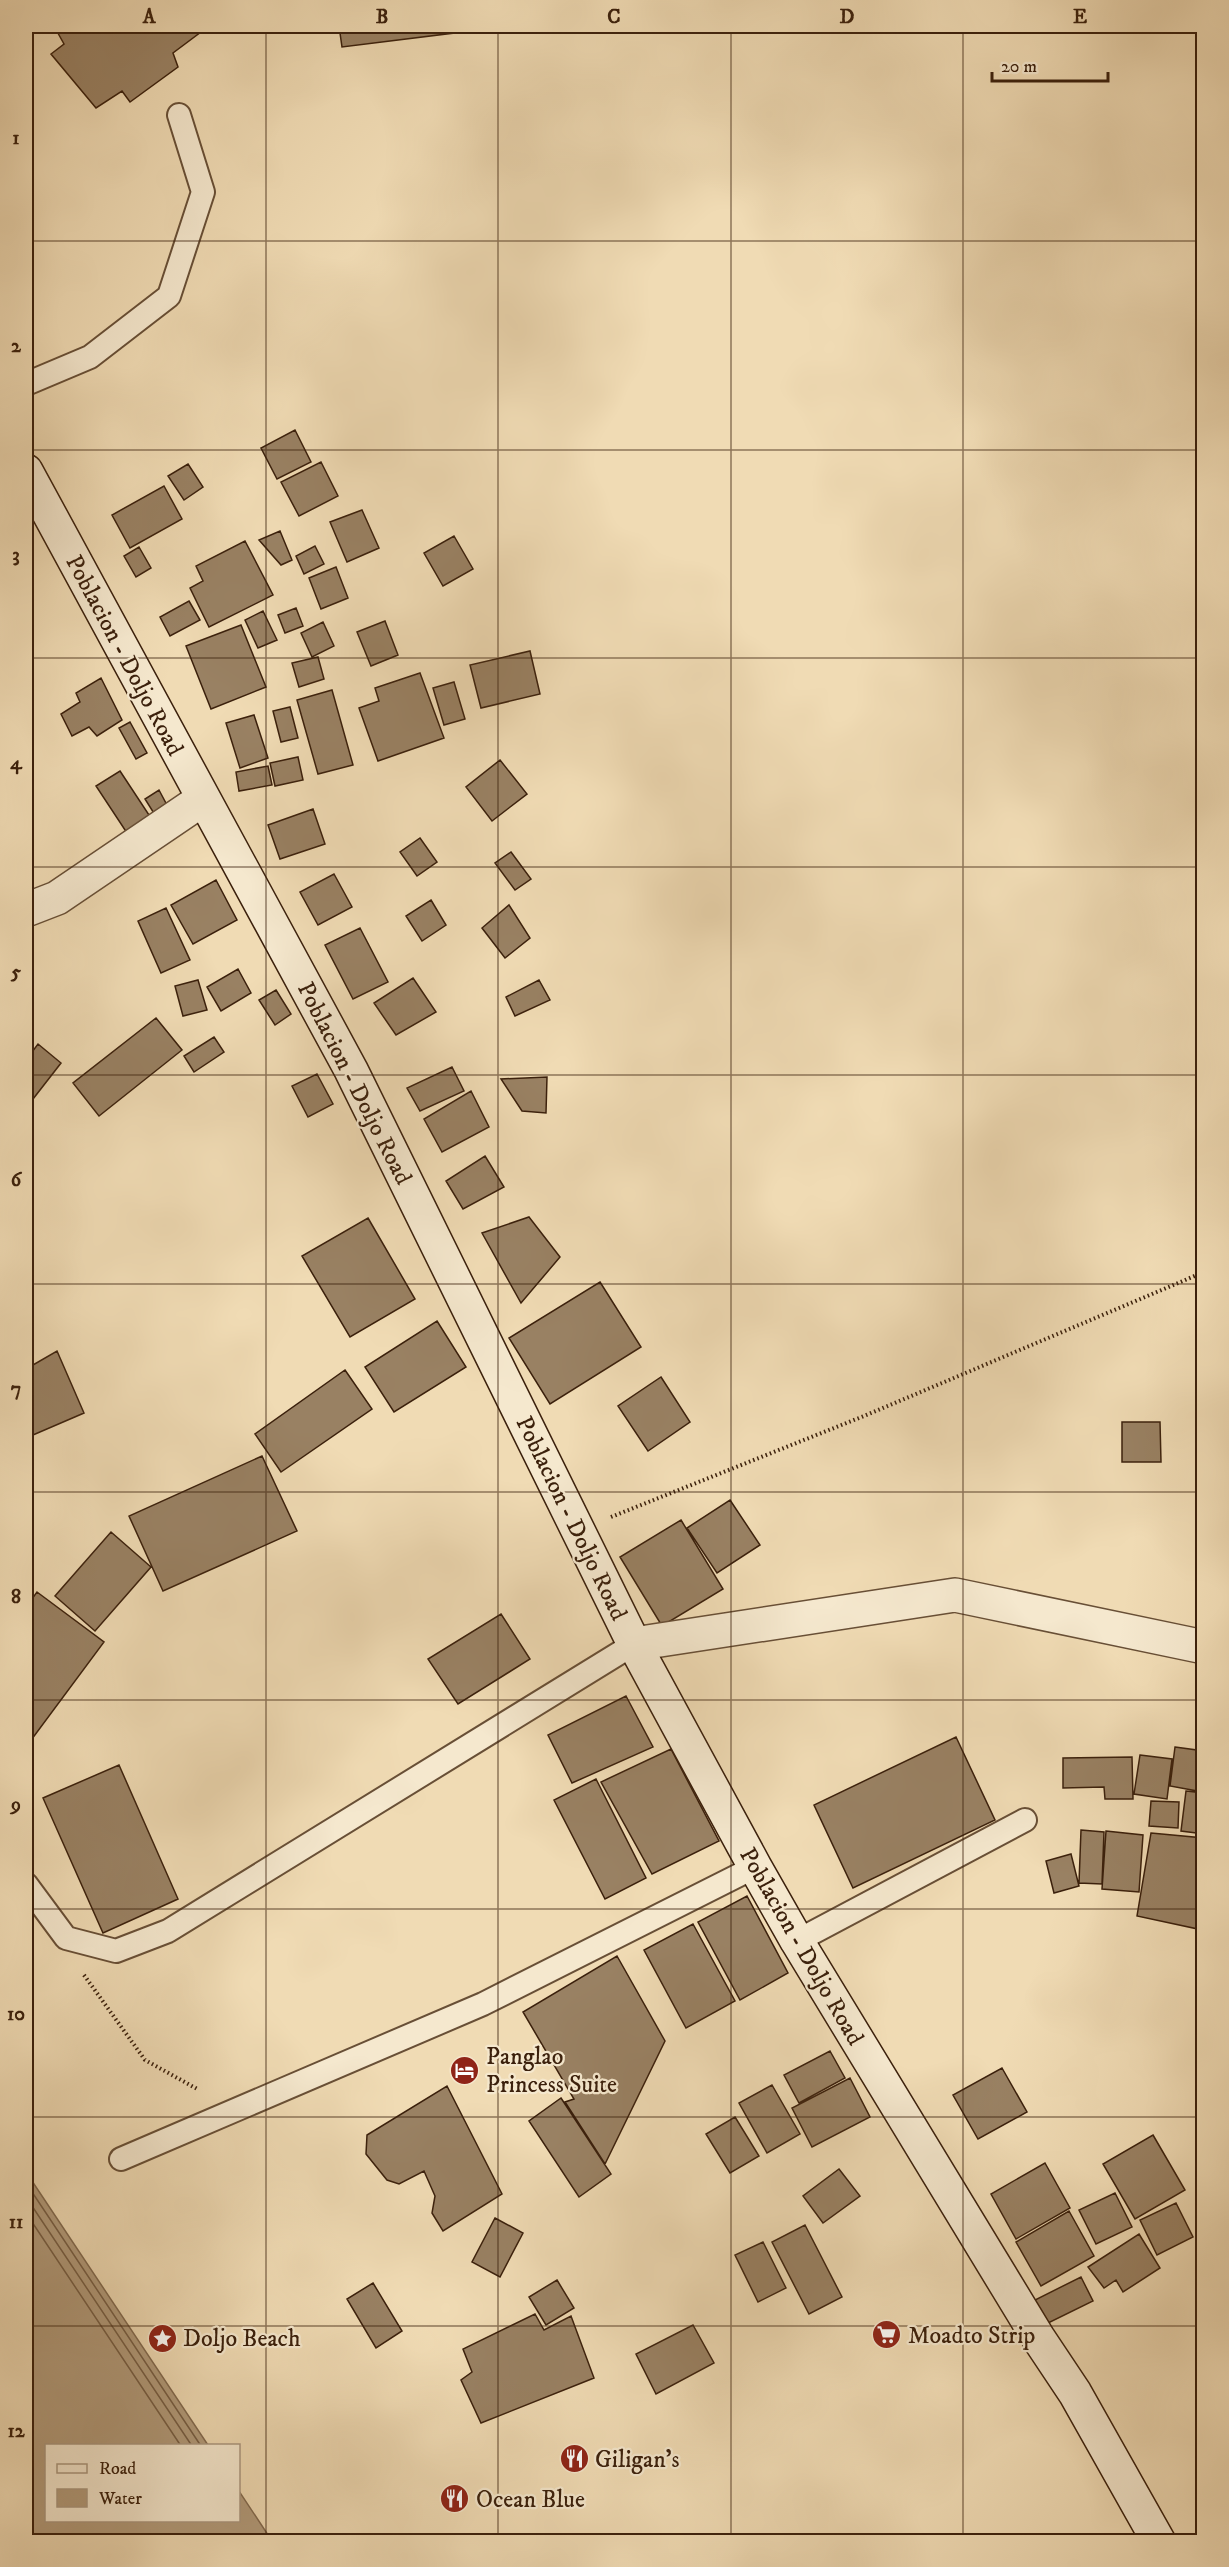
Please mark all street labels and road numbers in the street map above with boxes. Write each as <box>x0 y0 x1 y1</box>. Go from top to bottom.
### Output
street label: Poblacion - Doljo Road <box>58 550 190 761</box>
street label: Poblacion - Doljo Road <box>290 977 418 1190</box>
street label: Poblacion - Doljo Road <box>509 1411 634 1625</box>
street label: Poblacion - Doljo Road <box>732 1842 870 2051</box>

